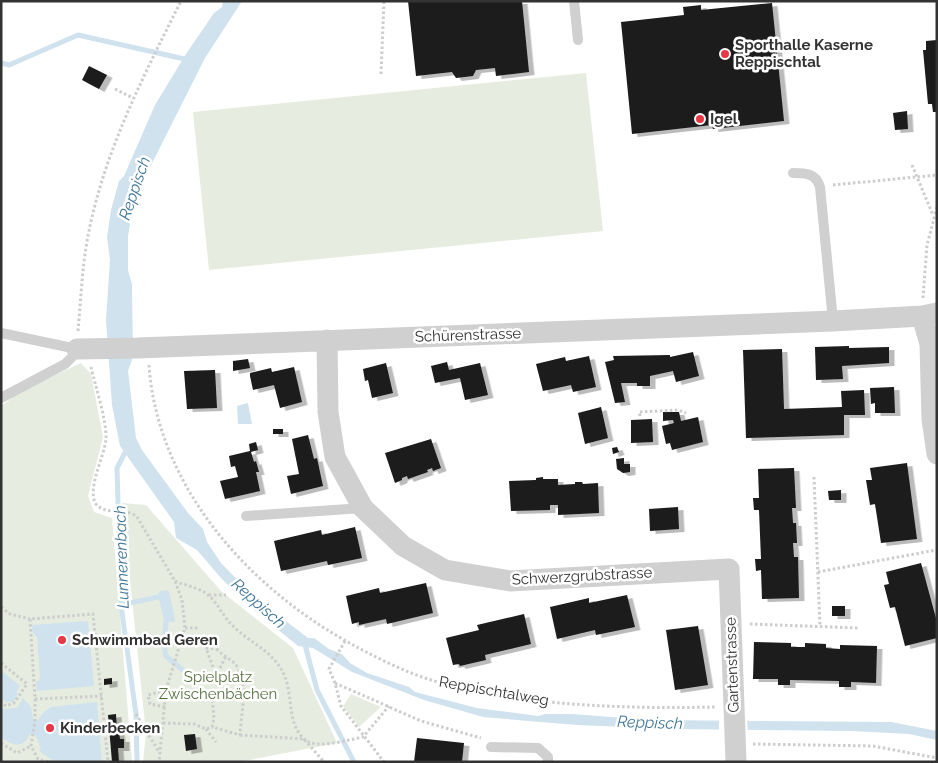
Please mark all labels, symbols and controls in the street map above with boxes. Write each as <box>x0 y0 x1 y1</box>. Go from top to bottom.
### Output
place label: Sporthalle Kaserne Reppischtal <box>735 36 873 71</box>
marker: Sporthalle Kaserne Reppischtal <box>719 48 731 60</box>
place label: Igel <box>710 110 738 128</box>
marker: Igel <box>694 113 706 125</box>
water label: Reppisch <box>115 154 154 222</box>
street label: Schürenstrasse <box>414 324 522 346</box>
water label: Lunnerenbach <box>110 505 133 609</box>
street label: Schwerzgrubstrasse <box>511 563 653 589</box>
water label: Reppisch <box>228 574 289 632</box>
street label: Gartenstrasse <box>721 617 743 713</box>
place label: Schwimmbad Geren <box>72 631 218 649</box>
marker: Schwimmbad Geren <box>56 634 68 646</box>
park label: Spielplatz Zwischenbächen <box>159 668 277 703</box>
street label: Reppischtalweg <box>438 672 550 710</box>
water label: Reppisch <box>617 712 683 733</box>
place label: Kinderbecken <box>60 719 160 737</box>
marker: Kinderbecken <box>44 722 56 734</box>

